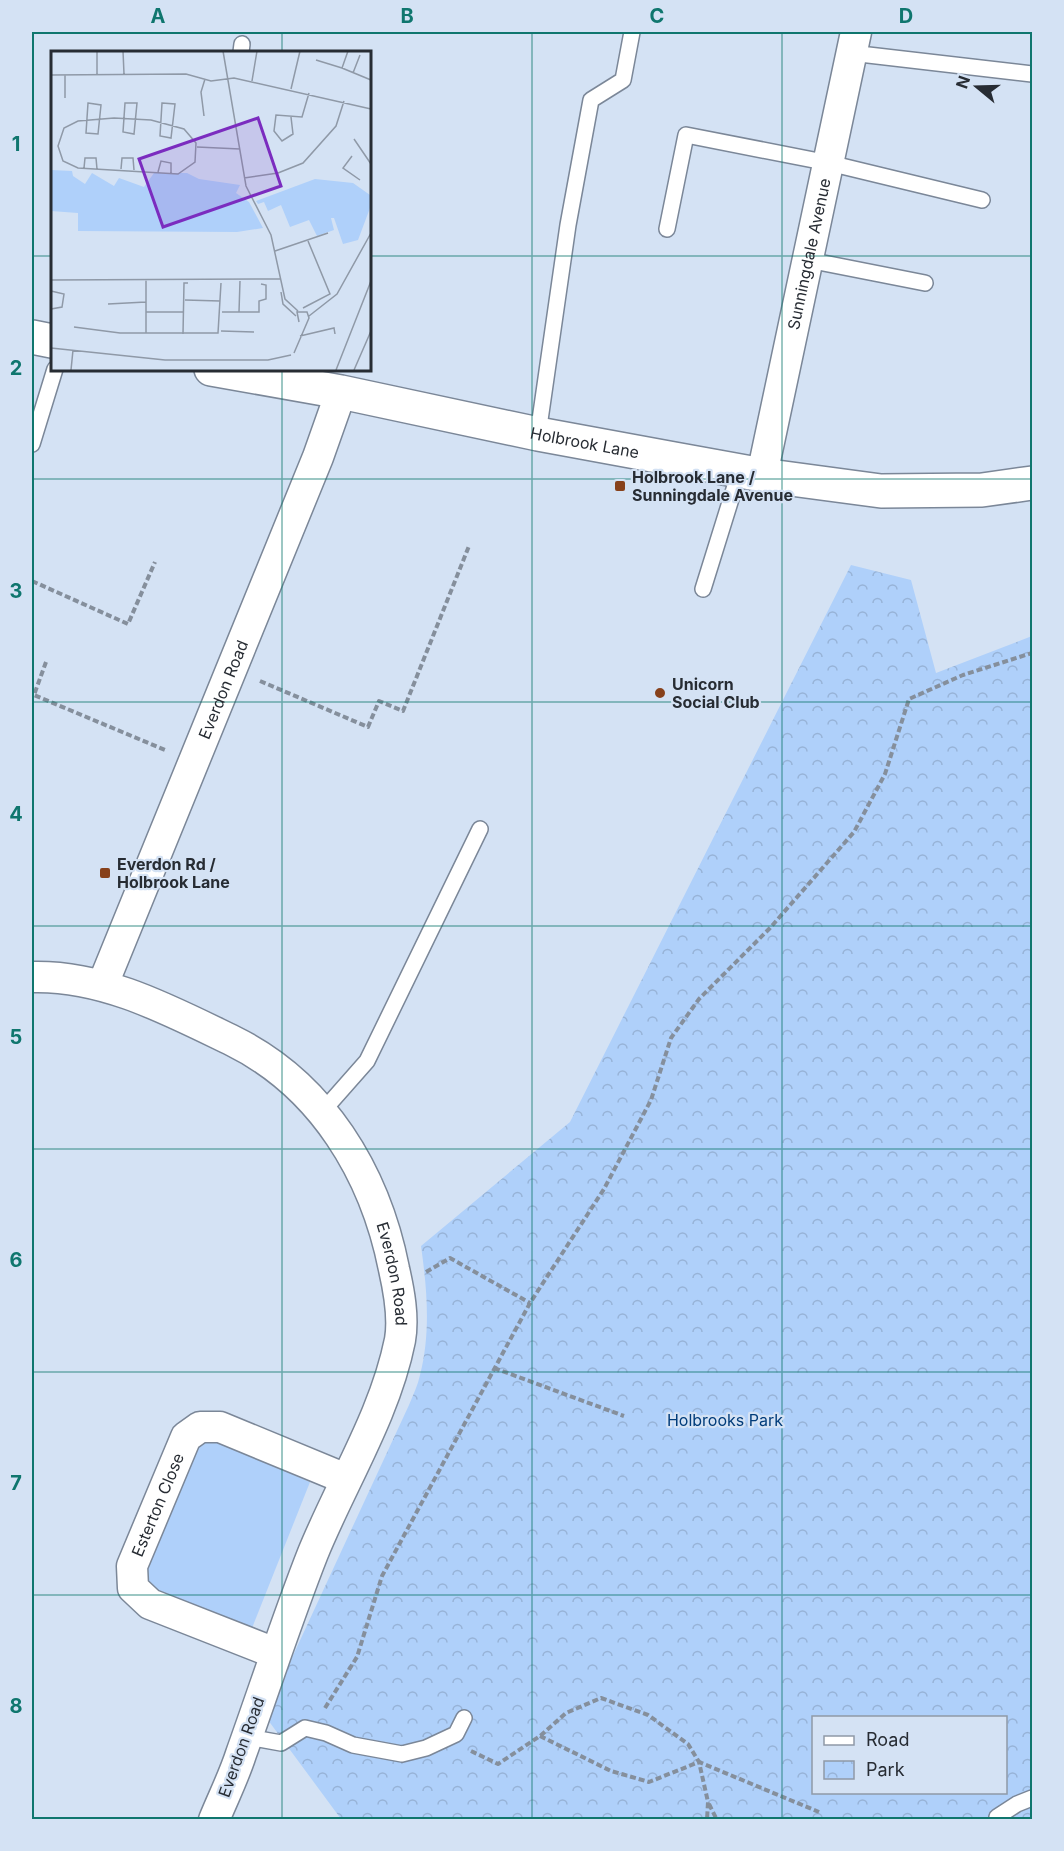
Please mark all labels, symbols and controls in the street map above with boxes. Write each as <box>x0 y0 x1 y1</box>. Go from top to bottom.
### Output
text: A <box>151 4 166 28</box>
text: B <box>400 4 414 28</box>
text: C <box>650 4 664 28</box>
text: D <box>899 4 913 28</box>
inset map <box>51 51 370 370</box>
north arrow <box>947 57 1007 117</box>
text: N <box>951 73 974 91</box>
text: 1 <box>12 132 20 156</box>
street label: Sunningdale Avenue <box>783 176 835 332</box>
text: 2 <box>10 356 22 380</box>
street label: Holbrook Lane <box>529 423 641 462</box>
place label: Holbrook Lane / Sunningdale Avenue <box>632 467 793 505</box>
marker: Holbrook Lane / Sunningdale Avenue <box>613 479 627 493</box>
text: 3 <box>10 579 22 603</box>
street label: Everdon Road <box>194 637 252 742</box>
place label: Unicorn Social Club <box>672 674 760 712</box>
marker: Unicorn Social Club <box>653 686 667 700</box>
text: 4 <box>9 802 23 826</box>
place label: Everdon Rd / Holbrook Lane <box>117 854 230 892</box>
marker: Everdon Rd / Holbrook Lane <box>98 866 112 880</box>
text: 5 <box>10 1025 22 1049</box>
street label: Everdon Road <box>372 1220 411 1326</box>
text: 6 <box>10 1248 23 1272</box>
park label: Holbrooks Park <box>667 1410 783 1430</box>
street label: Esterton Close <box>127 1450 188 1560</box>
text: 7 <box>10 1471 22 1495</box>
text: 8 <box>9 1694 23 1718</box>
street label: Everdon Road <box>214 1694 268 1800</box>
legend <box>812 1716 1007 1794</box>
text: Road <box>866 1729 909 1750</box>
text: Park <box>866 1759 905 1780</box>

